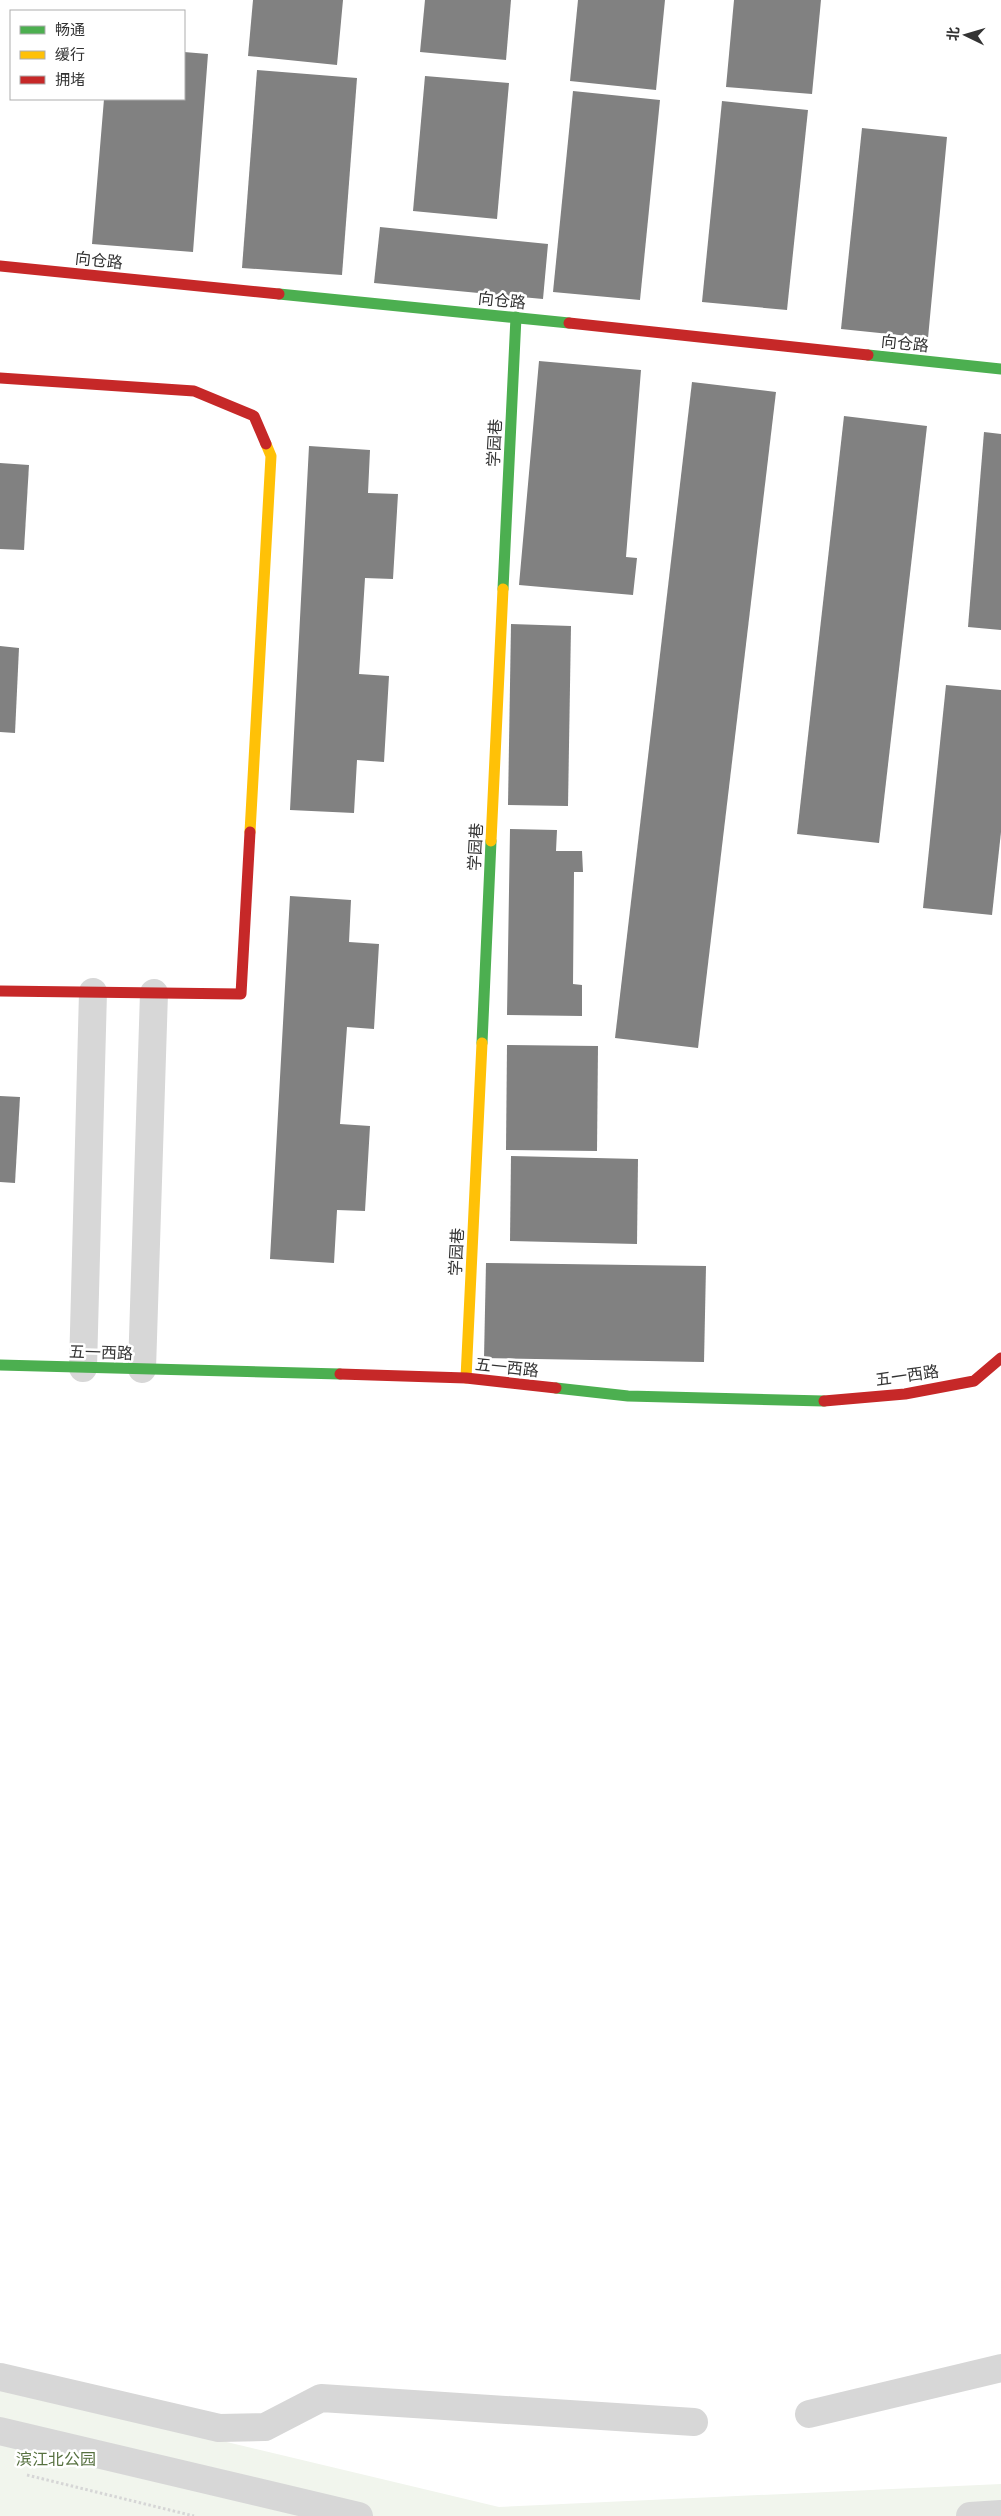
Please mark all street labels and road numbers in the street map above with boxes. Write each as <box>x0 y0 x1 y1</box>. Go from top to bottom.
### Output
street label: 向仓路 <box>74 247 124 273</box>
street label: 向仓路 <box>477 287 527 313</box>
street label: 向仓路 <box>880 330 930 356</box>
street label: 学园巷 <box>482 418 506 468</box>
street label: 学园巷 <box>463 822 487 872</box>
street label: 学园巷 <box>444 1227 468 1277</box>
street label: 五一西路 <box>69 1340 133 1364</box>
street label: 五一西路 <box>474 1353 540 1381</box>
street label: 五一西路 <box>874 1360 940 1390</box>

